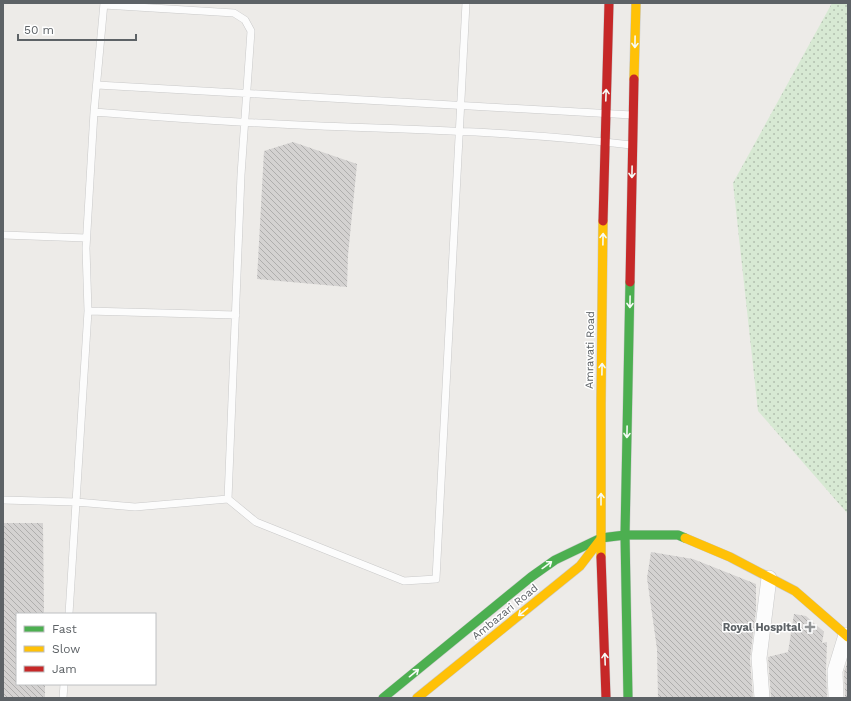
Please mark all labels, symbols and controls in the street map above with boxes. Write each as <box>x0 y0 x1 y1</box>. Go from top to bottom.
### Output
scale bar <box>18 16 136 42</box>
text: 50 m <box>24 23 54 37</box>
one-way arrow <box>631 35 639 48</box>
one-way arrow <box>602 89 610 102</box>
one-way arrow <box>628 165 636 178</box>
one-way arrow <box>599 233 607 246</box>
one-way arrow <box>626 295 634 308</box>
street label: Amravati Road <box>583 311 597 389</box>
one-way arrow <box>598 363 606 376</box>
one-way arrow <box>623 425 631 438</box>
one-way arrow <box>597 493 605 506</box>
one-way arrow <box>542 561 553 569</box>
street label: Ambazari Road <box>469 581 541 643</box>
one-way arrow <box>517 608 528 617</box>
legend <box>16 613 156 685</box>
place label: Royal Hospital <box>723 621 801 634</box>
marker: Royal Hospital <box>804 621 816 633</box>
text: Fast <box>52 622 77 636</box>
text: Slow <box>52 642 80 656</box>
one-way arrow <box>601 653 609 666</box>
text: Jam <box>52 662 77 676</box>
one-way arrow <box>408 669 419 678</box>

